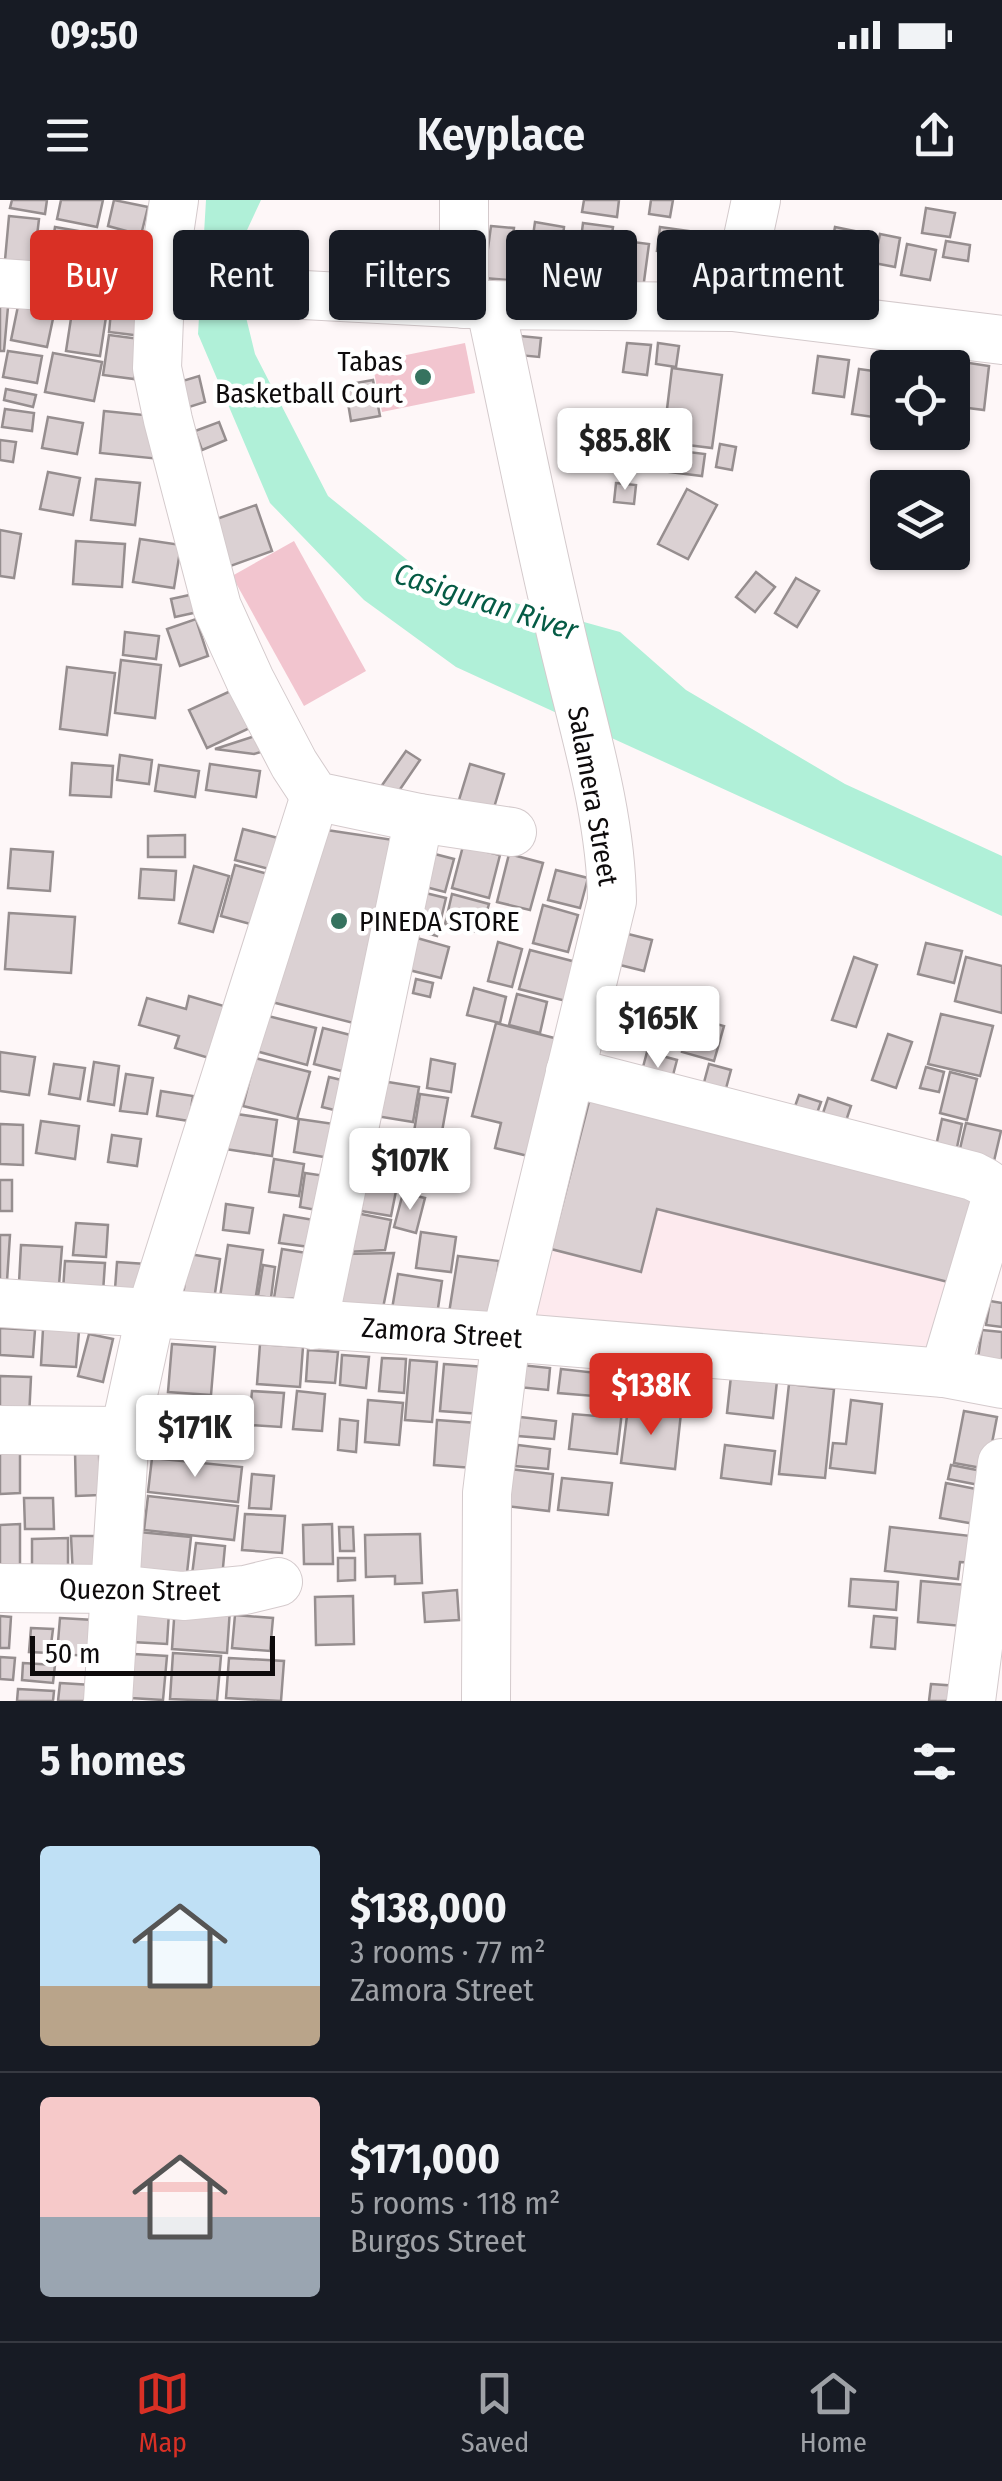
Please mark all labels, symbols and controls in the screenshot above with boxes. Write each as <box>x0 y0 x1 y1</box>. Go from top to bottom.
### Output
text: 09:50 <box>50 12 139 58</box>
icon: menu <box>40 108 95 163</box>
text: Keyplace <box>417 108 585 162</box>
icon: share <box>907 108 962 163</box>
chip: Buy <box>30 230 153 320</box>
chip: Rent <box>173 230 309 320</box>
chip: Filters <box>329 230 486 320</box>
chip: New <box>506 230 637 320</box>
chip: Apartment <box>657 230 879 320</box>
place label: Tabas Basketball Court <box>215 345 404 410</box>
map controls <box>870 350 970 570</box>
button: locate <box>870 350 970 450</box>
marker: Tabas Basketball Court <box>412 366 434 388</box>
pin: $85.8K <box>544 408 706 493</box>
text: $85.8K <box>579 421 671 459</box>
button: layers <box>870 470 970 570</box>
water label: Casiguran River <box>390 555 584 649</box>
street label: Salamera Street <box>561 704 625 889</box>
place label: PINEDA STORE <box>359 905 520 938</box>
marker: PINEDA STORE <box>328 910 350 932</box>
pin: $165K <box>588 986 728 1071</box>
text: $165K <box>618 999 698 1037</box>
pin: $107K <box>340 1128 480 1213</box>
text: $107K <box>371 1141 449 1179</box>
street label: Zamora Street <box>361 1311 524 1355</box>
pin: $138K <box>581 1353 721 1438</box>
text: $138K <box>612 1366 690 1404</box>
pin: $171K <box>125 1395 265 1480</box>
text: $171K <box>158 1408 232 1446</box>
street label: Quezon Street <box>59 1572 222 1608</box>
scale bar <box>30 1631 275 1676</box>
text: 50 m <box>45 1637 101 1670</box>
icon: filters <box>907 1734 962 1789</box>
text: 5 homes <box>40 1736 186 1786</box>
text: $138,000 <box>350 1883 507 1933</box>
icon: home <box>120 1886 240 2006</box>
text: 3 rooms · 77 m² <box>350 1933 546 1971</box>
text: Zamora Street <box>350 1971 534 2009</box>
text: $171,000 <box>350 2134 500 2184</box>
icon: home <box>120 2137 240 2257</box>
text: 5 rooms · 118 m² <box>350 2184 560 2222</box>
text: Burgos Street <box>350 2222 526 2260</box>
tab: Map <box>135 2366 190 2459</box>
tab: Saved <box>461 2366 529 2459</box>
tab: Home <box>800 2366 867 2459</box>

